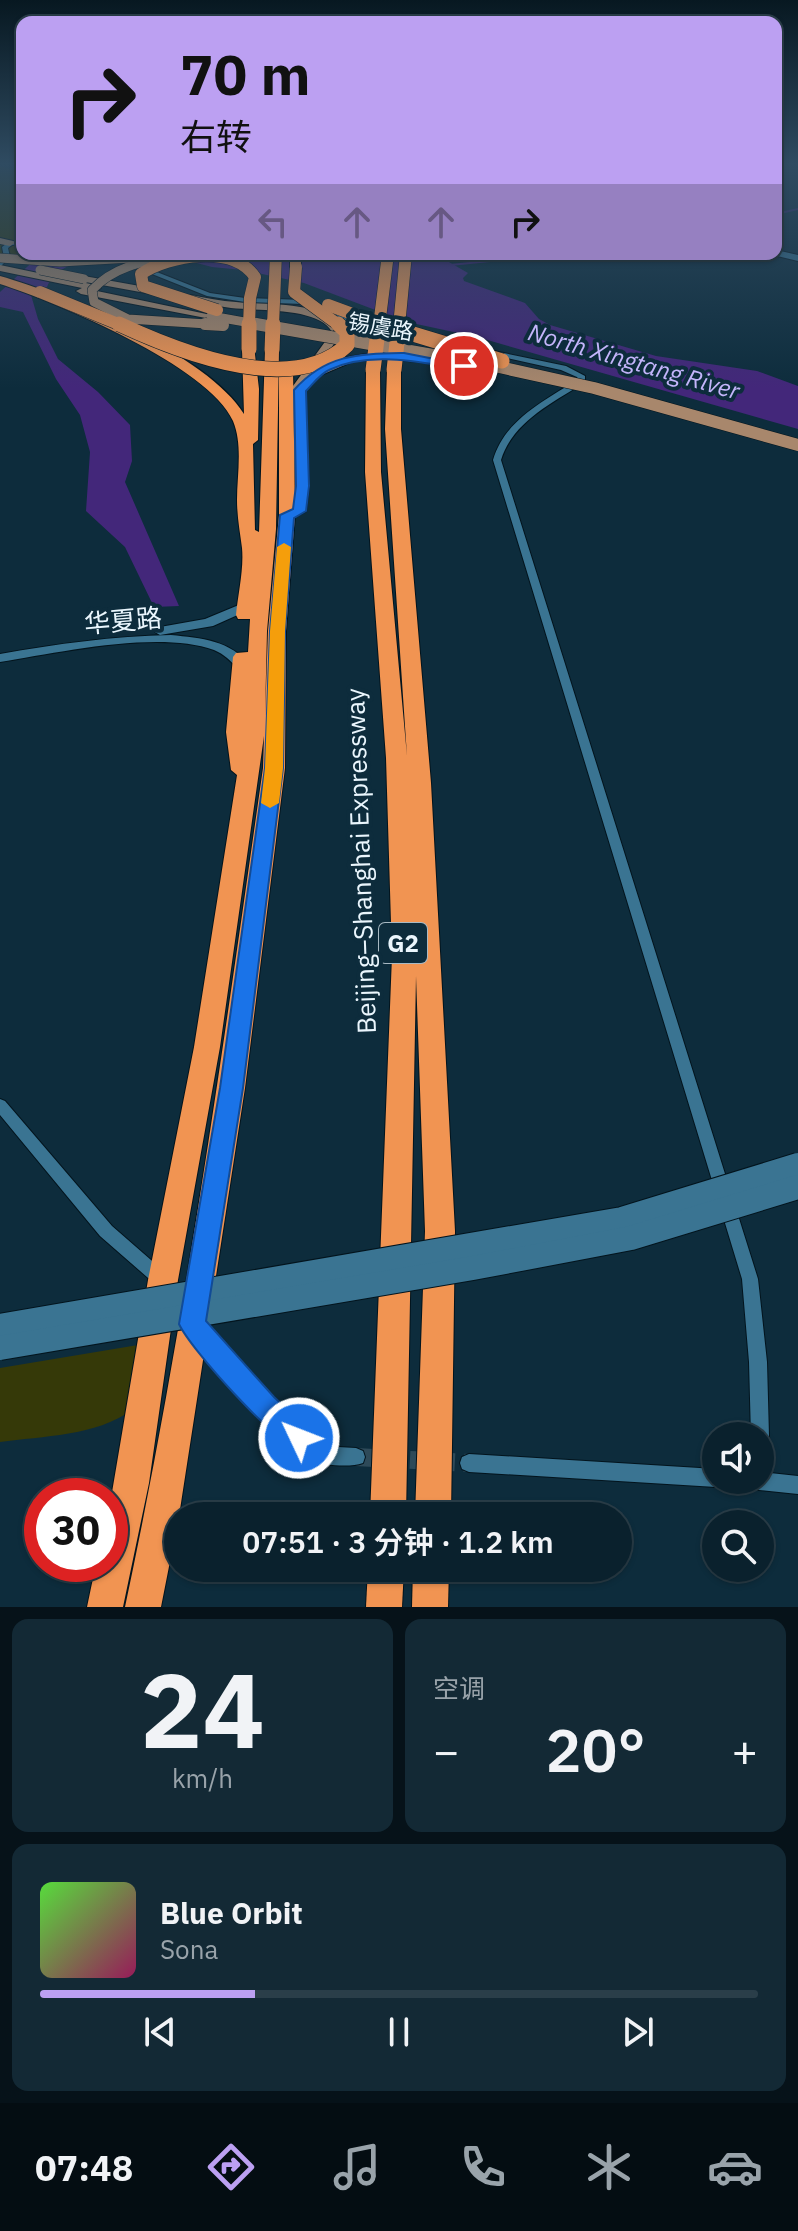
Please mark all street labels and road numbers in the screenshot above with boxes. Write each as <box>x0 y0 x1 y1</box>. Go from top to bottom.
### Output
street label: 锡虞路 <box>346 306 416 346</box>
street label: 华夏路 <box>83 600 163 640</box>
street label: Beijing–Shanghai Expressway <box>337 687 383 1035</box>
road number: G2 <box>379 923 427 963</box>

